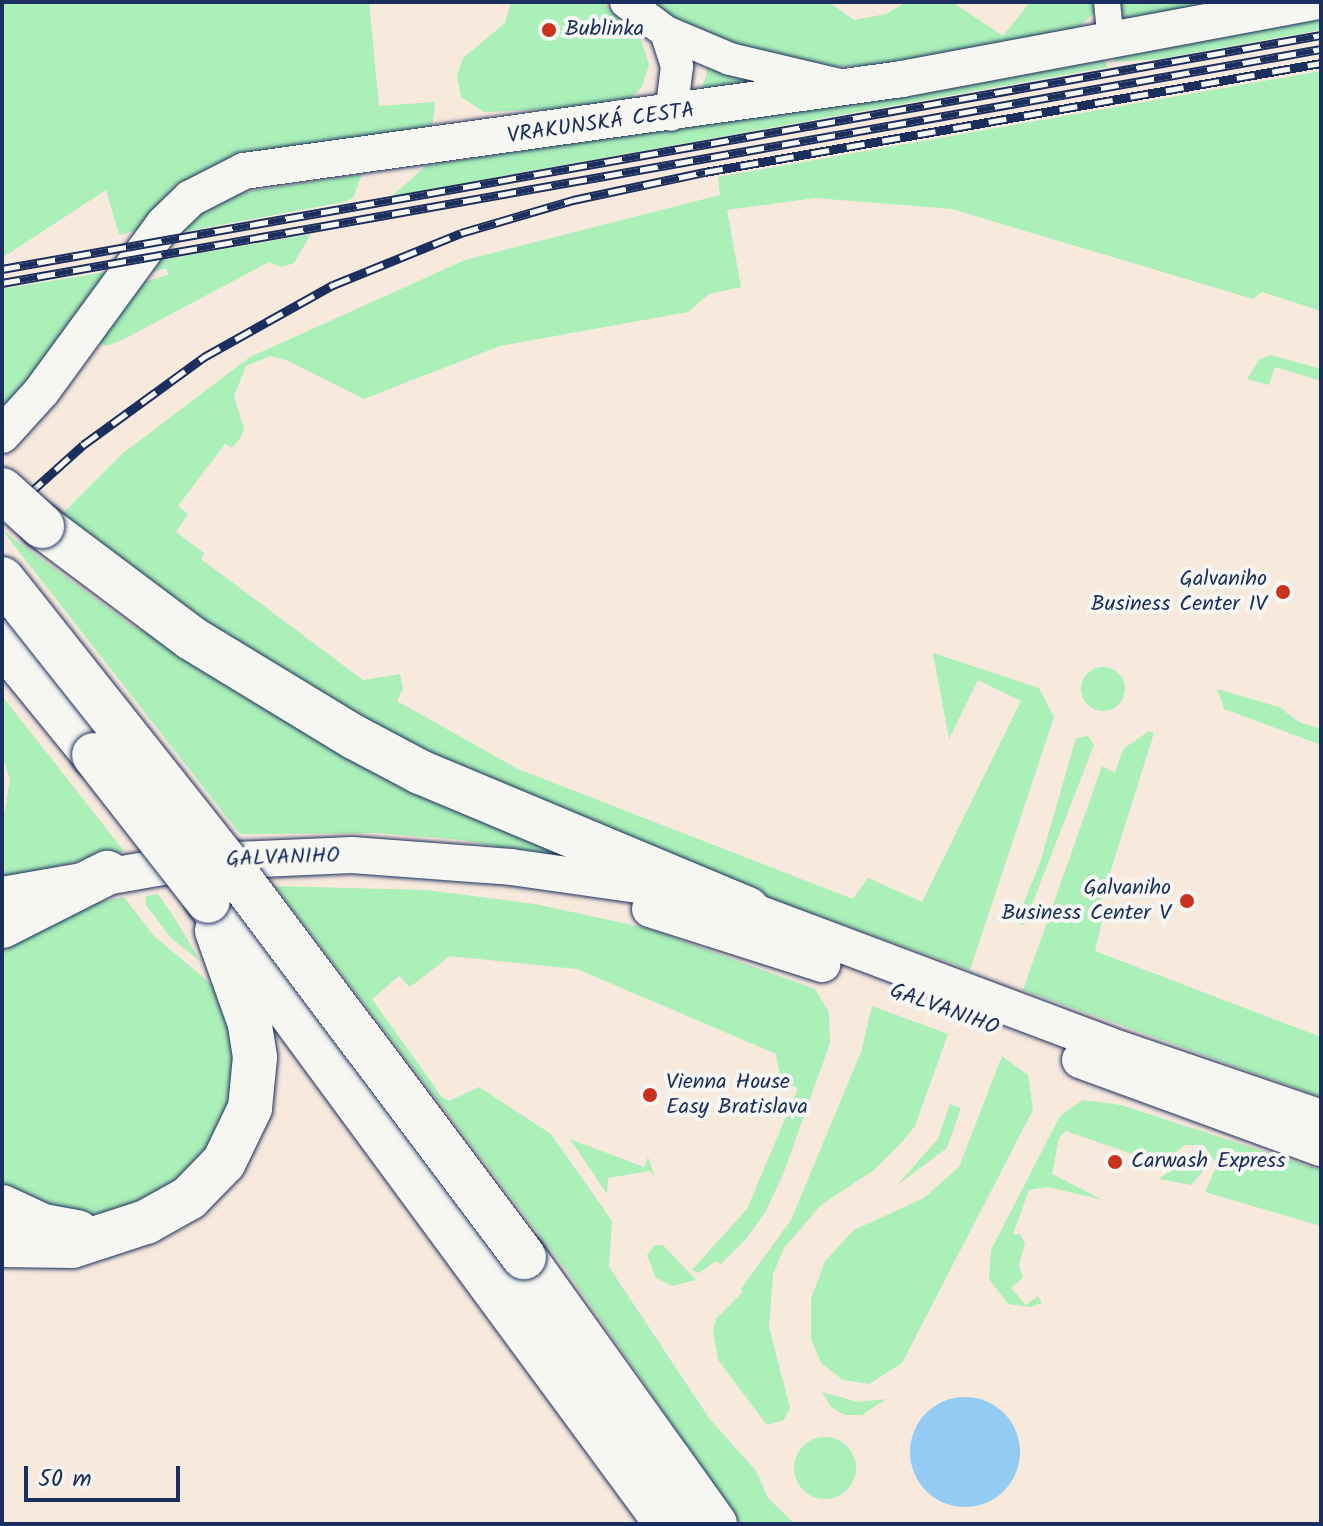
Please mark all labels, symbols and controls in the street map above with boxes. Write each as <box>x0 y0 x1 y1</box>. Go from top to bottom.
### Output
place label: Bublinka <box>565 17 644 43</box>
marker: Bublinka <box>540 21 558 39</box>
street label: VRAKUNSKÁ CESTA <box>506 98 696 150</box>
place label: Galvaniho Business Center IV <box>1091 566 1267 618</box>
marker: Galvaniho Business Center IV <box>1274 583 1292 601</box>
street label: GALVANIHO <box>226 843 340 873</box>
place label: Galvaniho Business Center V <box>1002 875 1171 926</box>
marker: Galvaniho Business Center V <box>1178 892 1196 910</box>
street label: GALVANIHO <box>886 978 1002 1042</box>
place label: Vienna House Easy Bratislava <box>666 1069 808 1120</box>
marker: Vienna House Easy Bratislava <box>641 1086 659 1104</box>
place label: Carwash Express <box>1131 1149 1286 1175</box>
marker: Carwash Express <box>1106 1153 1124 1171</box>
scale bar <box>28 1450 184 1500</box>
text: 50 m <box>38 1460 92 1499</box>

